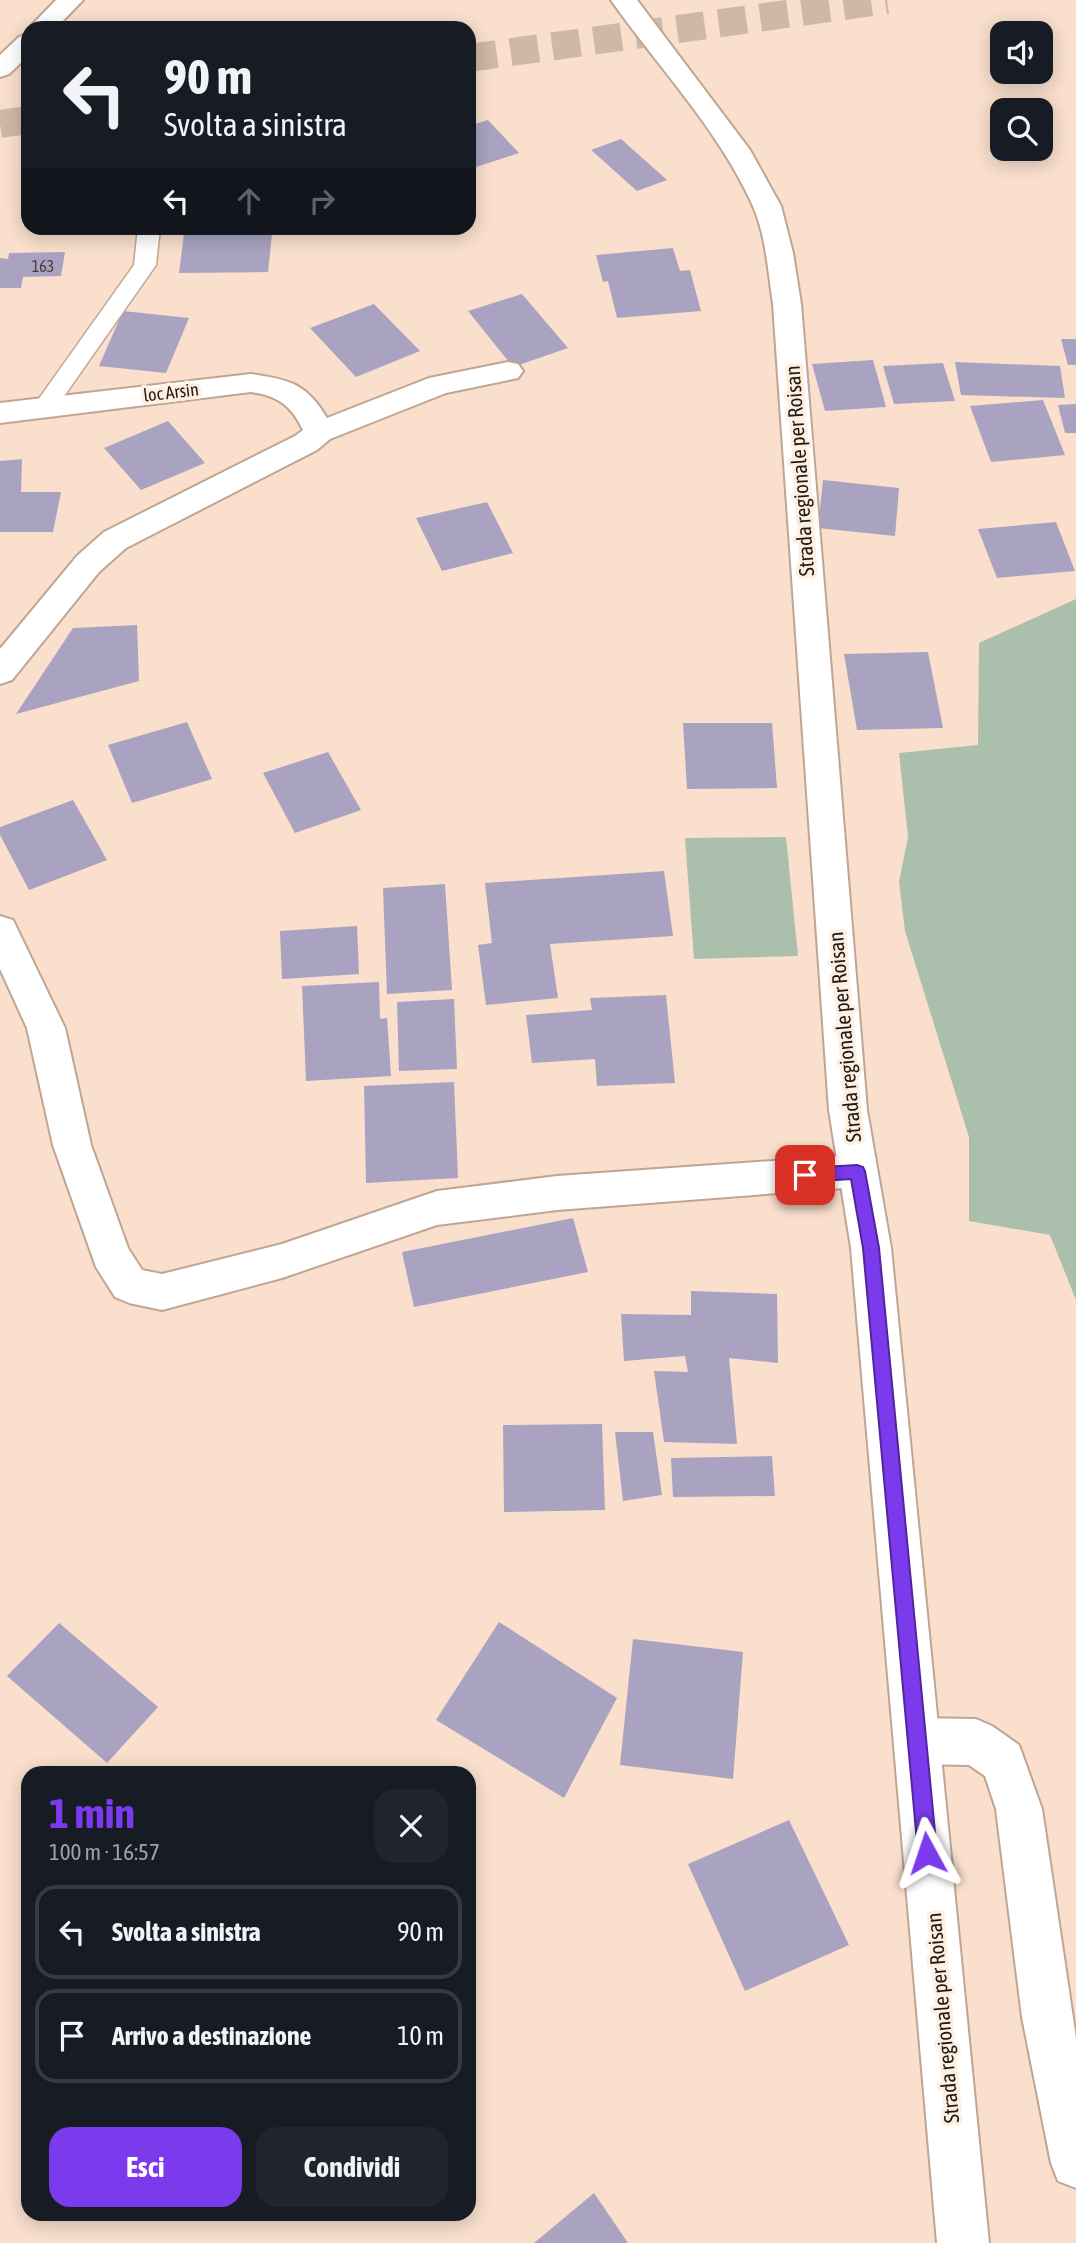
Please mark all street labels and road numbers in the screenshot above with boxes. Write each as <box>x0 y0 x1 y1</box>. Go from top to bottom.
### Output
street label: Strada regionale per Roisan <box>780 365 818 577</box>
street label: loc Arsin <box>142 378 200 406</box>
street label: Strada regionale per Roisan <box>823 931 865 1143</box>
street label: Strada regionale per Roisan <box>921 1912 963 2124</box>

